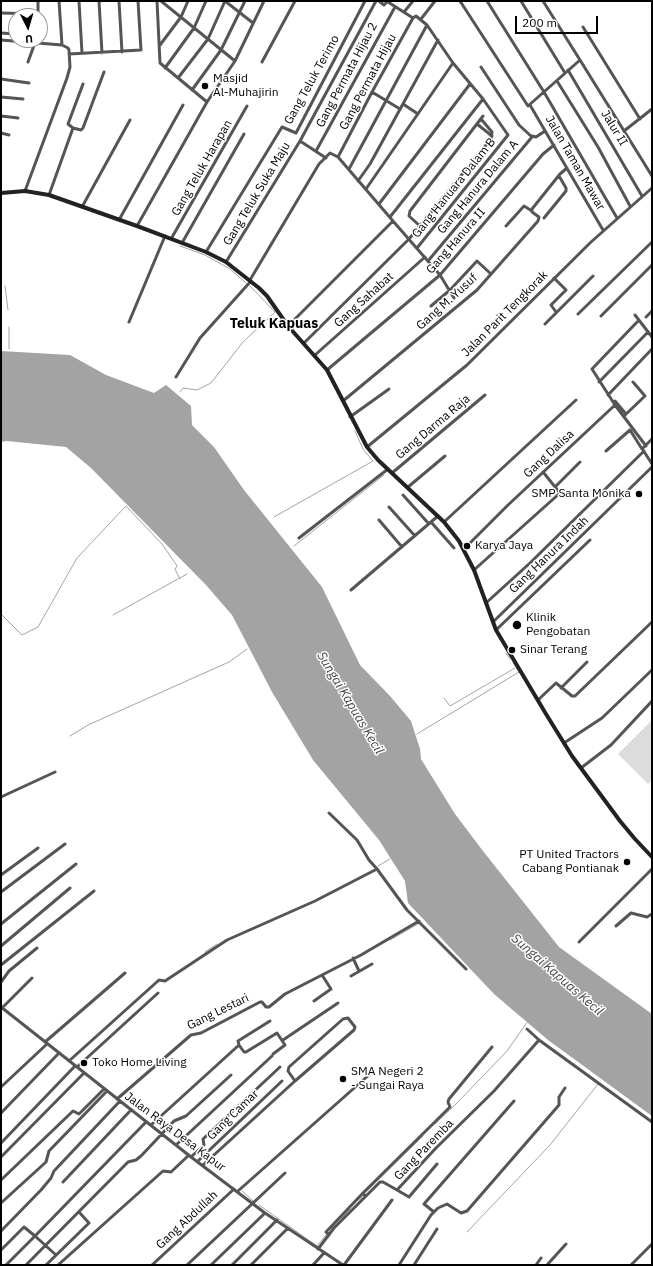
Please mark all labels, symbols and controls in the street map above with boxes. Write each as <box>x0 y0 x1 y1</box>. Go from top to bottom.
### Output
north arrow <box>8 8 48 48</box>
scale bar <box>517 8 600 34</box>
text: 200 m <box>522 15 557 30</box>
street label: Gang Permata Hijau 2 <box>313 20 381 130</box>
street label: Gang Permata Hijau <box>337 31 399 133</box>
text: U <box>25 32 33 46</box>
street label: Gang Teluk Terimo <box>281 33 343 127</box>
place label: Masjid Al-Muhajirin <box>213 72 279 100</box>
marker: Masjid Al-Muhajirin <box>200 81 210 91</box>
street label: Jalur II <box>598 107 630 149</box>
street label: Jalan Taman Mawar <box>542 113 608 213</box>
street label: Gang Teluk Harapan <box>169 117 235 219</box>
street label: Gang Hanuara Dalam B <box>409 135 499 241</box>
street label: Gang Hanura Dalam A <box>435 137 521 237</box>
street label: Gang Teluk Suka Maju <box>220 140 294 248</box>
street label: Gang Hanura II <box>424 205 488 277</box>
street label: Jalan Parit Tengkorak <box>459 268 551 360</box>
street label: Gang Sahabat <box>331 270 397 330</box>
street label: Gang M. Yusuf <box>414 271 480 333</box>
district label: Teluk Kapuas <box>230 316 318 332</box>
street label: Gang Darma Raja <box>393 392 473 462</box>
street label: Gang Dalisa <box>521 427 577 481</box>
place label: SMP Santa Monika <box>532 487 631 501</box>
marker: SMP Santa Monika <box>634 489 644 499</box>
street label: Gang Hanura Indah <box>506 513 592 597</box>
place label: Karya Jaya <box>475 539 533 553</box>
marker: Karya Jaya <box>462 541 472 551</box>
place label: Klinik Pengobatan <box>526 611 590 639</box>
marker: Klinik Pengobatan <box>511 619 523 631</box>
place label: Sinar Terang <box>520 643 587 657</box>
marker: Sinar Terang <box>507 645 517 655</box>
water label: Sungai Kapuas Kecil <box>313 649 387 757</box>
place label: PT United Tractors Cabang Pontianak <box>519 848 619 876</box>
marker: PT United Tractors Cabang Pontianak <box>622 857 632 867</box>
water label: Sungai Kapuas Kecil <box>508 931 606 1019</box>
street label: Gang Lestari <box>185 991 251 1033</box>
place label: Toko Home Living <box>92 1056 187 1070</box>
marker: Toko Home Living <box>79 1058 89 1068</box>
place label: SMA Negeri 2 - Sungai Raya <box>351 1065 424 1093</box>
marker: SMA Negeri 2 - Sungai Raya <box>338 1074 348 1084</box>
street label: Gang Camar <box>204 1087 262 1143</box>
street label: Jalan Raya Desa Kapur <box>122 1089 228 1175</box>
street label: Gang Paremba <box>391 1117 457 1183</box>
street label: Gang Abdullah <box>153 1188 221 1252</box>

